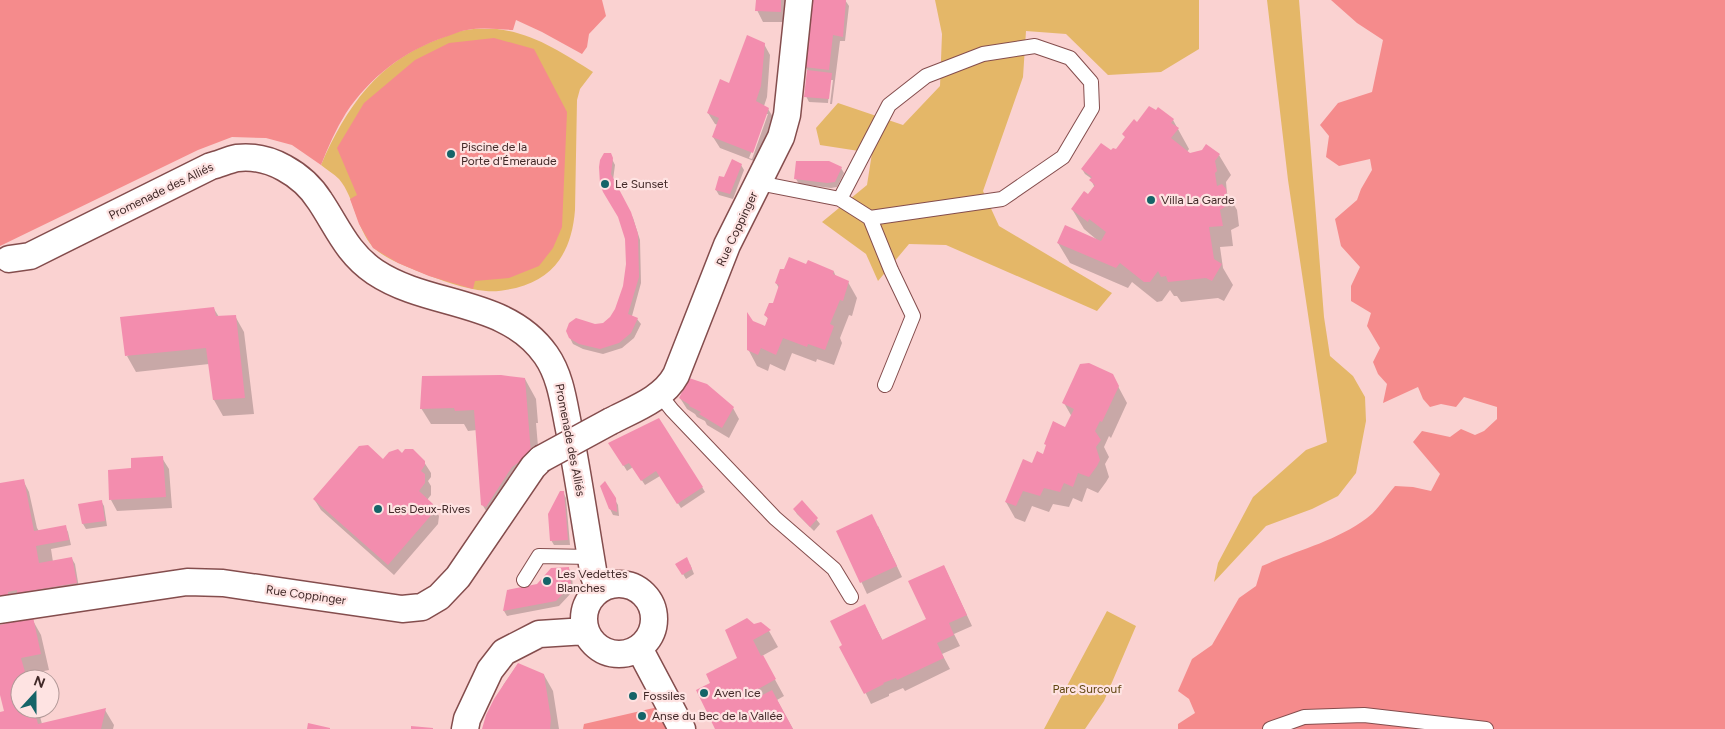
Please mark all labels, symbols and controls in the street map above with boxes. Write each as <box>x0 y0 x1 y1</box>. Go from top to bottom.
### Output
place label: Piscine de la Porte d'Émeraude <box>461 140 557 168</box>
marker: Piscine de la Porte d'Émeraude <box>445 148 457 160</box>
street label: Promenade des Alliés <box>106 159 216 222</box>
place label: Le Sunset <box>615 177 669 191</box>
marker: Le Sunset <box>599 178 611 190</box>
street label: Rue Coppinger <box>714 189 760 269</box>
place label: Villa La Garde <box>1161 193 1235 207</box>
marker: Villa La Garde <box>1145 194 1157 206</box>
street label: Promenade des Alliés <box>552 382 588 498</box>
place label: Les Deux-Rives <box>388 502 471 516</box>
marker: Les Deux-Rives <box>372 503 384 515</box>
place label: Les Vedettes Blanches <box>557 567 628 595</box>
marker: Les Vedettes Blanches <box>541 575 553 587</box>
street label: Rue Coppinger <box>265 582 347 608</box>
north arrow <box>10 669 60 719</box>
text: N <box>31 672 48 692</box>
park label: Parc Surcouf <box>1052 682 1122 696</box>
place label: Aven Ice <box>714 686 761 700</box>
marker: Aven Ice <box>698 687 710 699</box>
place label: Fossiles <box>643 689 686 703</box>
marker: Fossiles <box>627 690 639 702</box>
place label: Anse du Bec de la Vallée <box>652 709 783 723</box>
marker: Anse du Bec de la Vallée <box>636 710 648 722</box>

